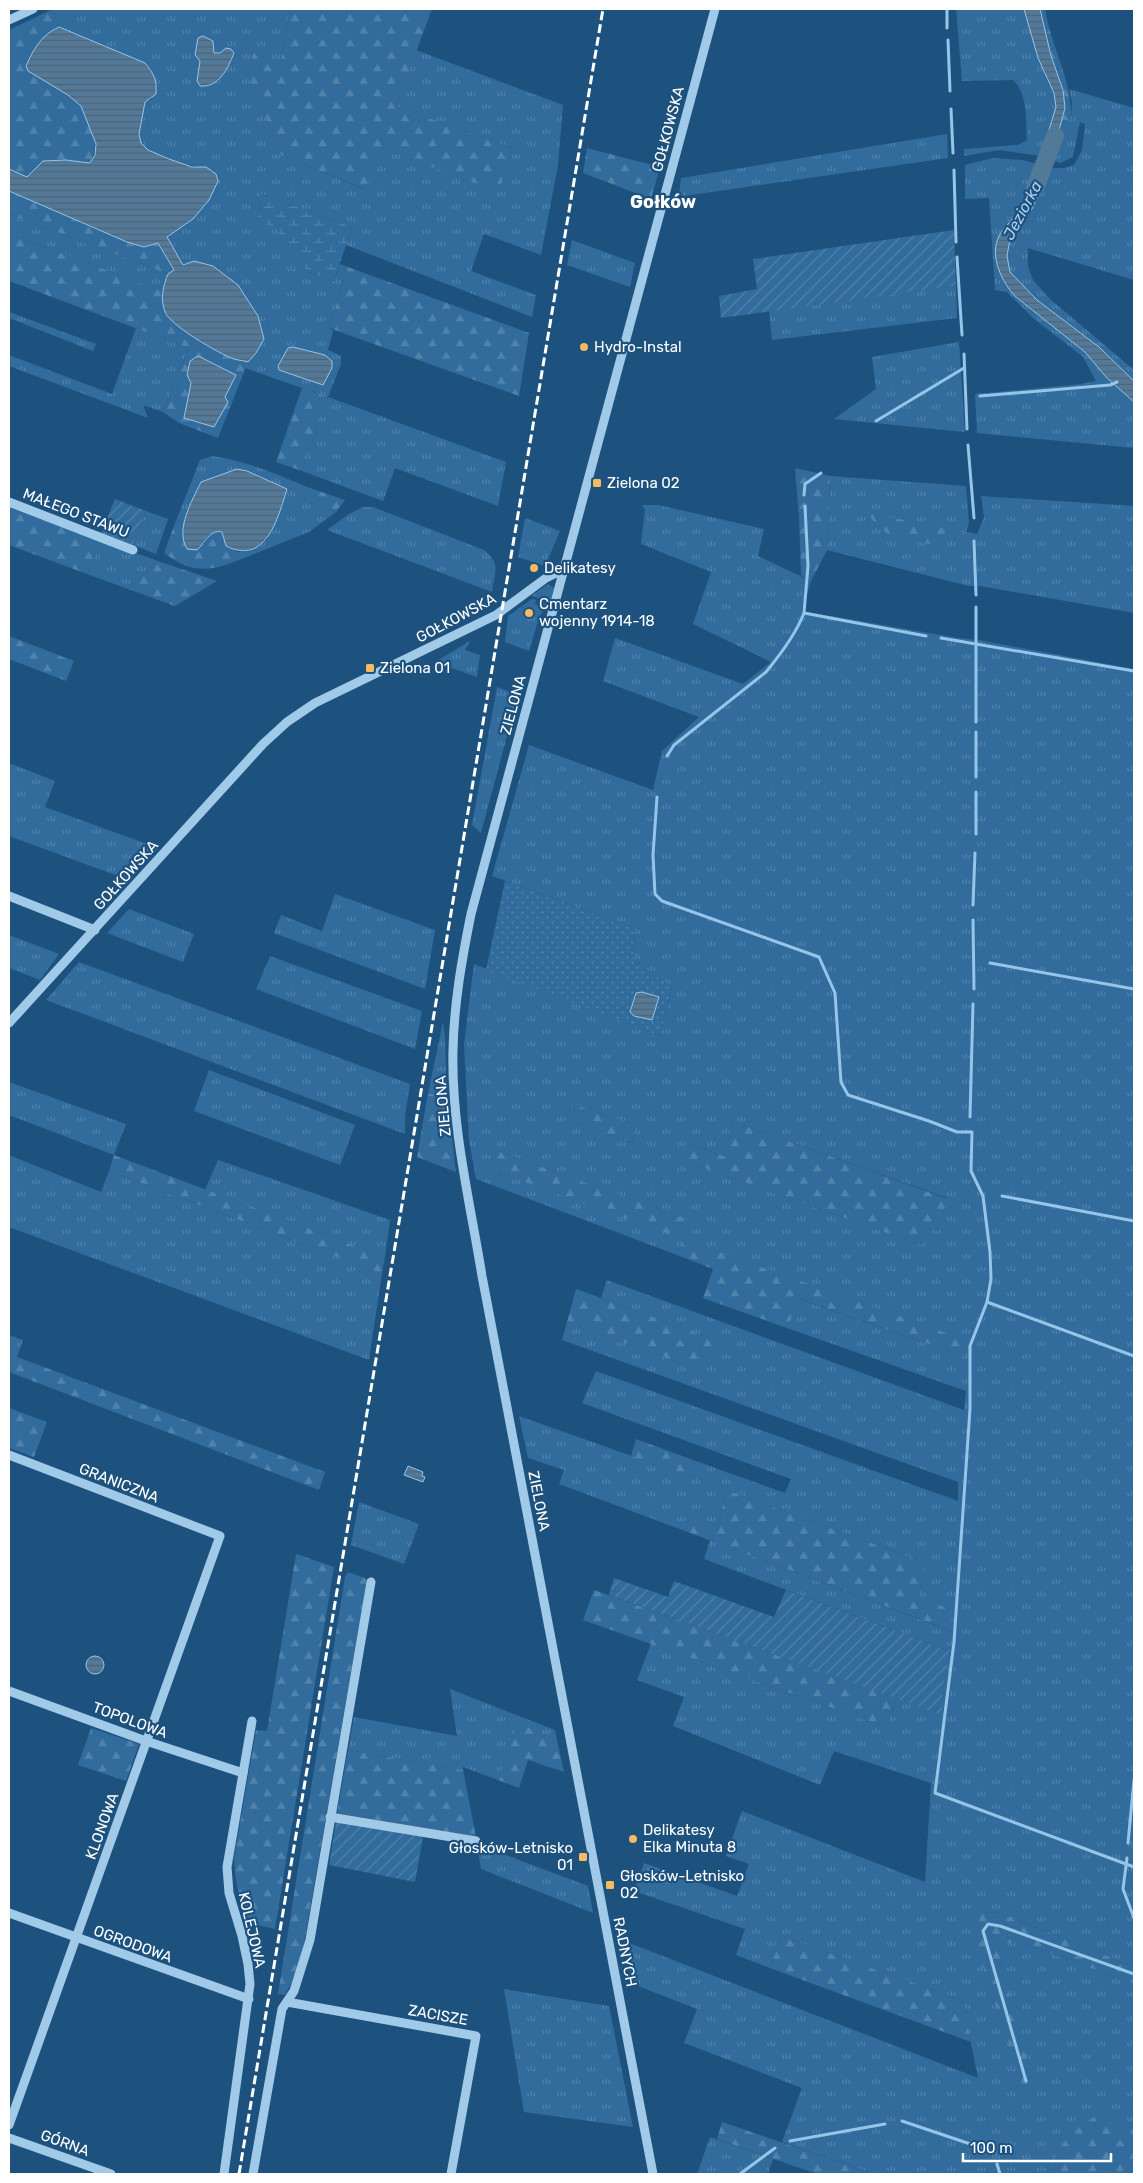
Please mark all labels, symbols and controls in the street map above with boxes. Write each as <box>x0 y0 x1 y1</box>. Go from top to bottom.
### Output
street label: GOŁKOWSKA <box>648 84 688 174</box>
water label: Jeziorka <box>999 178 1046 243</box>
district label: Gołków <box>630 191 696 213</box>
place label: Hydro-Instal <box>594 338 682 356</box>
marker: Hydro-Instal <box>578 341 590 353</box>
place label: Zielona 02 <box>607 474 680 492</box>
marker: Zielona 02 <box>591 477 603 489</box>
street label: MAŁEGO STAWU <box>20 484 132 542</box>
place label: Delikatesy <box>544 559 616 577</box>
marker: Delikatesy <box>528 562 540 574</box>
street label: GOŁKOWSKA <box>413 589 499 647</box>
place label: Cmentarz wojenny 1914-18 <box>539 595 655 630</box>
marker: Cmentarz wojenny 1914-18 <box>523 607 535 619</box>
place label: Zielona 01 <box>380 659 450 677</box>
marker: Zielona 01 <box>364 662 376 674</box>
street label: ZIELONA <box>496 673 530 737</box>
street label: GOŁKOWSKA <box>90 836 162 914</box>
street label: ZIELONA <box>431 1075 455 1137</box>
street label: GRANICZNA <box>77 1460 161 1506</box>
street label: ZIELONA <box>524 1469 554 1533</box>
street label: TOPOLOWA <box>90 1698 170 1742</box>
street label: KLONOWA <box>82 1790 122 1862</box>
place label: Delikatesy Elka Minuta 8 <box>643 1821 736 1856</box>
marker: Delikatesy Elka Minuta 8 <box>627 1833 639 1845</box>
place label: Głosków-Letnisko 01 <box>449 1839 573 1874</box>
marker: Głosków-Letnisko 01 <box>577 1851 589 1863</box>
place label: Głosków-Letnisko 02 <box>620 1867 744 1902</box>
marker: Głosków-Letnisko 02 <box>604 1879 616 1891</box>
street label: KOLEJOWA <box>235 1890 269 1970</box>
street label: RADNYCH <box>609 1916 641 1988</box>
street label: OGRODOWA <box>91 1921 175 1967</box>
street label: ZACISZE <box>407 2001 469 2029</box>
street label: GÓRNA <box>38 2126 92 2160</box>
scale bar <box>963 2130 1110 2162</box>
text: 100 m <box>970 2139 1012 2157</box>

